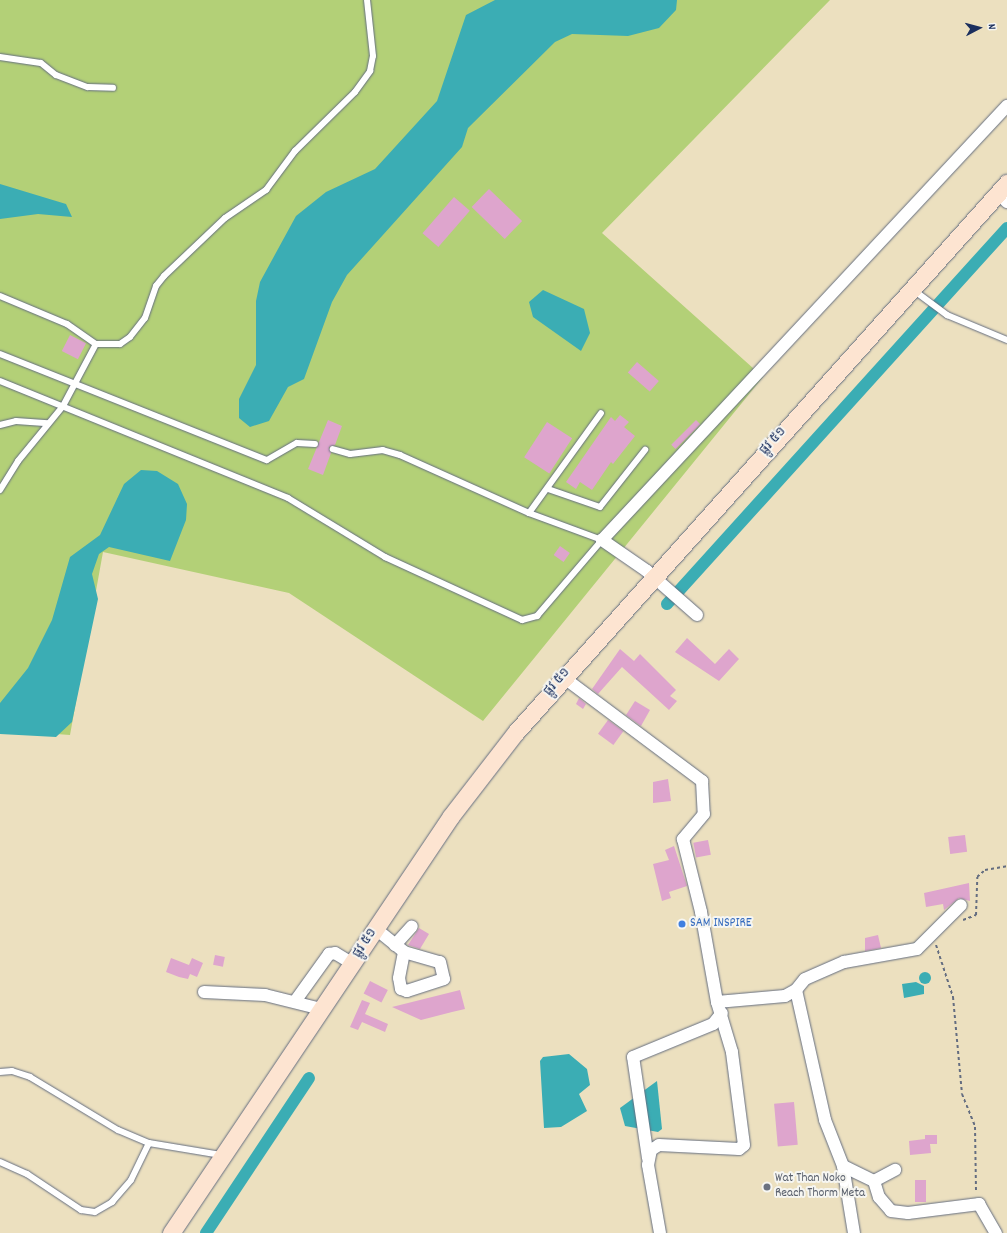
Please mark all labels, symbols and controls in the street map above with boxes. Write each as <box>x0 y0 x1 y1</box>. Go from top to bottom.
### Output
north arrow <box>959 8 999 48</box>
text: N <box>983 23 999 30</box>
street label: ផ្លូវ ៥១ <box>758 425 790 459</box>
street label: ផ្លូវ ៥១ <box>542 666 574 700</box>
place label: SAM INSPIRE <box>690 916 752 932</box>
marker: SAM INSPIRE <box>677 919 687 929</box>
street label: ផ្លូវ ៥១ <box>351 926 381 962</box>
place label: Wat Than Noko Reach Thorm Meta <box>775 1172 865 1203</box>
marker: Wat Than Noko Reach Thorm Meta <box>762 1182 772 1192</box>

